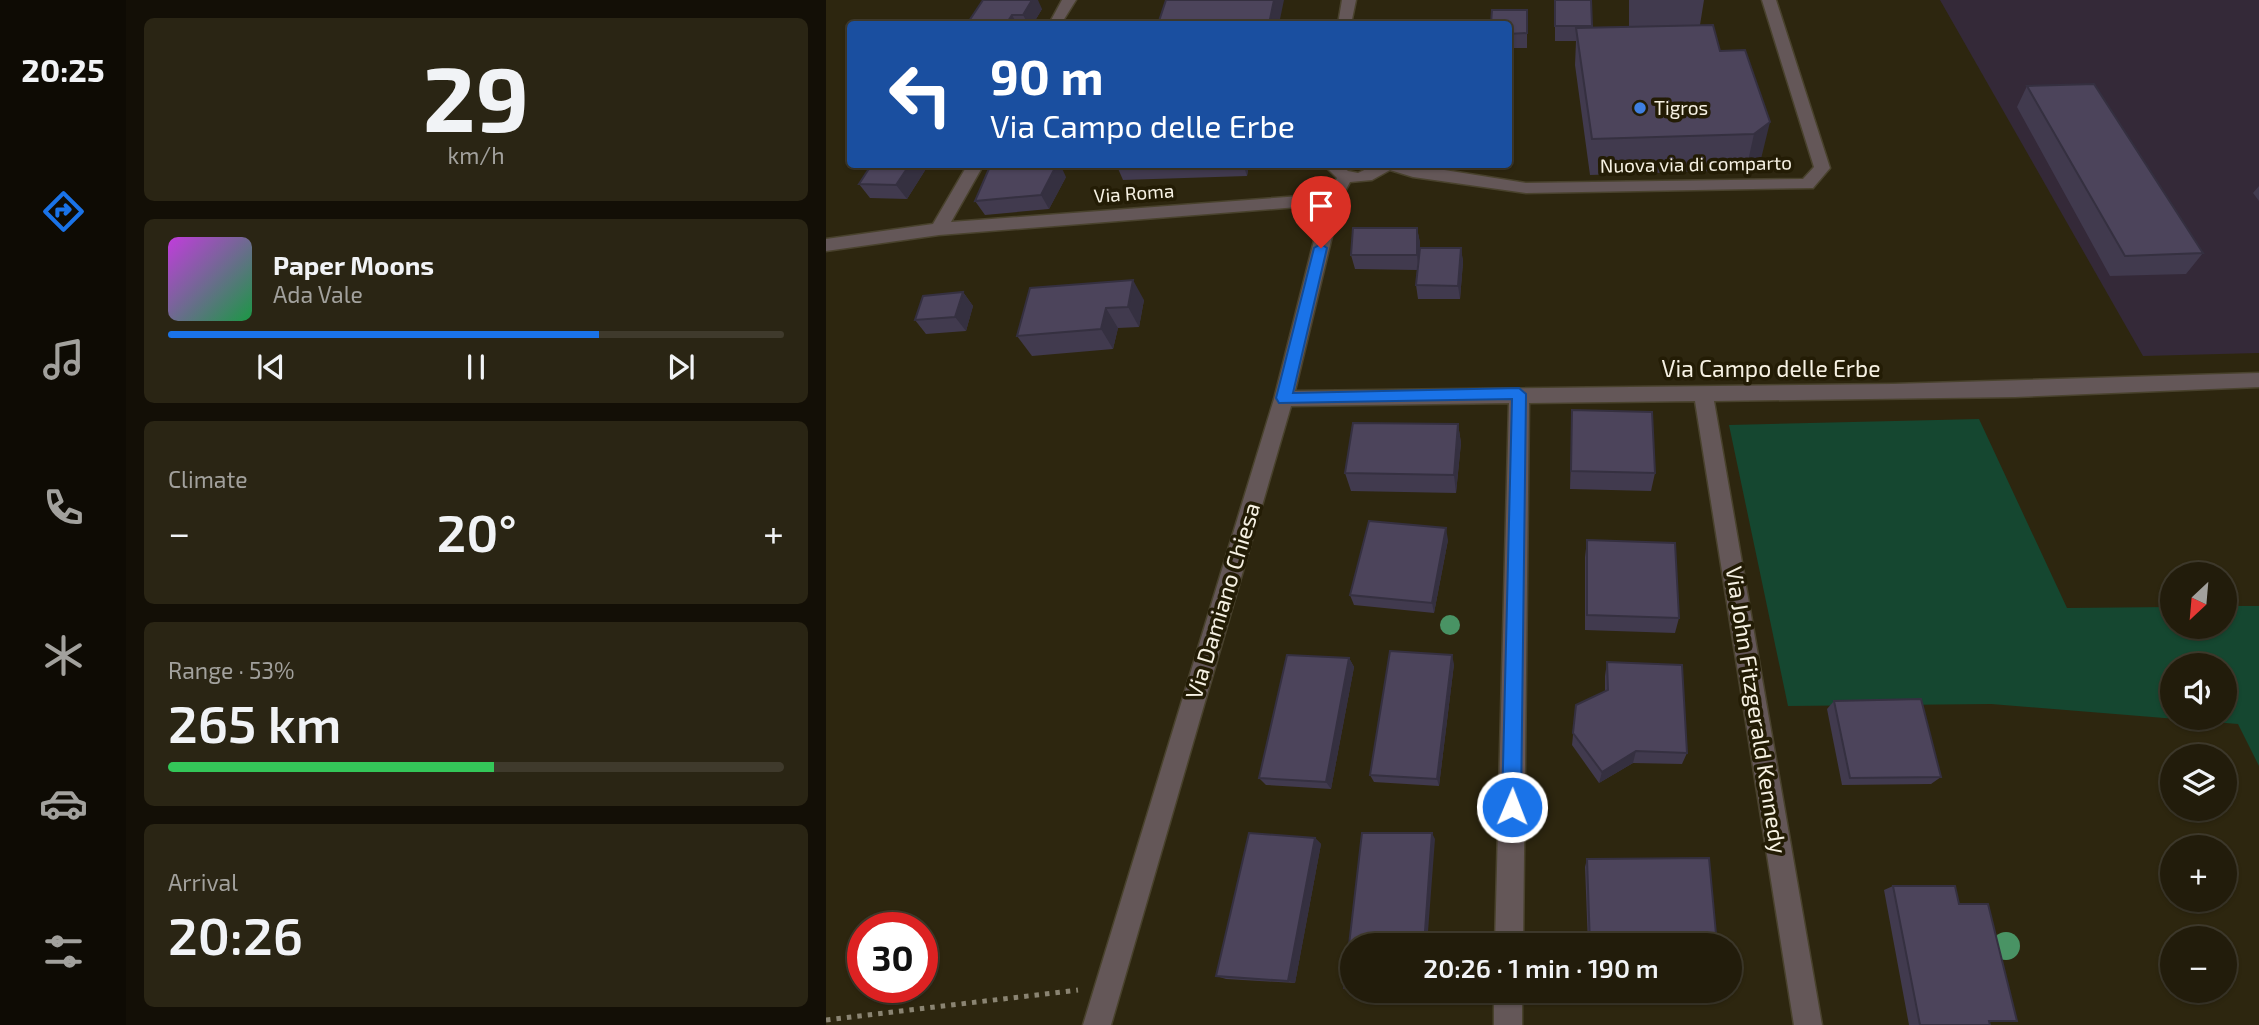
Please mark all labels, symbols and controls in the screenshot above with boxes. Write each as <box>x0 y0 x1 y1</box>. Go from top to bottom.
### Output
text: 29 <box>423 41 529 150</box>
text: 90 m <box>990 46 1104 105</box>
icon: left <box>875 49 966 140</box>
text: 20:25 <box>21 50 105 88</box>
place label: Tigros <box>1654 96 1708 119</box>
marker: Tigros <box>1632 100 1648 116</box>
text: Via Campo delle Erbe <box>990 106 1295 144</box>
text: km/h <box>447 141 505 169</box>
street label: Nuova via di comparto <box>1600 150 1792 177</box>
pin <box>1291 176 1351 248</box>
street label: Via Roma <box>1093 178 1175 207</box>
icon: directions <box>39 187 88 236</box>
icon: arrive <box>1302 187 1340 225</box>
text: Paper Moons <box>273 249 434 280</box>
text: Ada Vale <box>273 280 363 308</box>
icon: music <box>39 335 88 384</box>
icon: previous <box>252 348 290 386</box>
icon: pause <box>457 348 495 386</box>
icon: next <box>662 348 700 386</box>
street label: Via Campo delle Erbe <box>1661 354 1881 382</box>
text: Climate <box>168 465 248 493</box>
icon: phone <box>39 483 88 532</box>
street label: Via Damiano Chiesa <box>1179 499 1265 702</box>
text: 20° <box>436 500 517 562</box>
text: − <box>168 509 190 555</box>
text: + <box>763 509 784 555</box>
north arrow <box>2160 562 2236 639</box>
map controls <box>2160 562 2237 1003</box>
street label: Via John Fitzgerald Kennedy <box>1720 564 1794 855</box>
icon: climate <box>39 631 88 680</box>
button: sound <box>2160 653 2237 730</box>
text: Range · 53% <box>168 656 295 684</box>
text: 265 km <box>168 691 341 753</box>
button: layers <box>2160 744 2237 821</box>
position arrow <box>1475 770 1549 844</box>
icon: car <box>39 779 88 828</box>
button: + <box>2160 835 2237 912</box>
text: Arrival <box>168 868 238 896</box>
text: 20:26 <box>168 903 303 965</box>
speed limit sign: 30 <box>847 912 938 1003</box>
button: − <box>2160 926 2237 1003</box>
icon: filters <box>39 927 88 976</box>
text: 20:26 · 1 min · 190 m <box>1423 952 1659 983</box>

